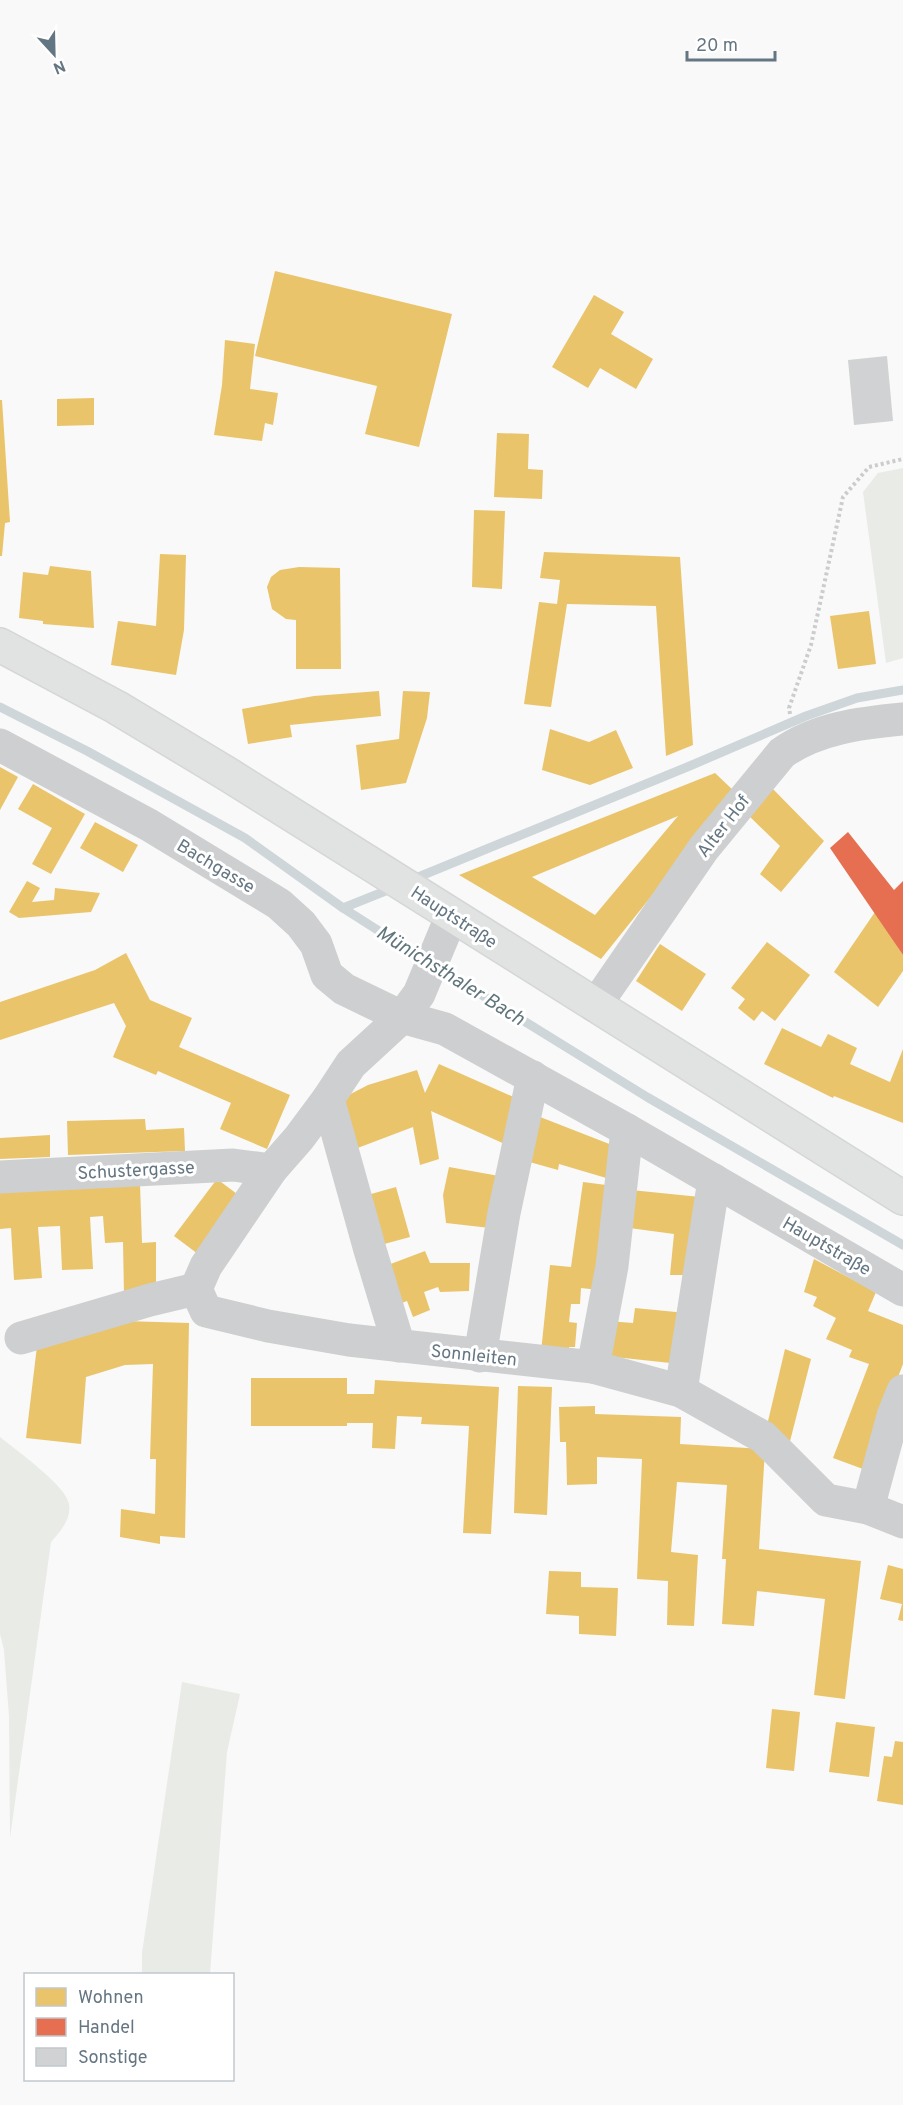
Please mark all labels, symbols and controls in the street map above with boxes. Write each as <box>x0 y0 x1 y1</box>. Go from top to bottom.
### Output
north arrow <box>24 24 84 84</box>
scale bar <box>687 24 776 62</box>
text: 20 m <box>696 35 738 58</box>
text: N <box>50 55 68 77</box>
street label: Alter Hof <box>693 791 756 863</box>
street label: Bachgasse <box>172 835 259 900</box>
street label: Hauptstraße <box>406 882 501 955</box>
water label: Münichsthaler Bach <box>371 921 529 1033</box>
street label: Schustergasse <box>77 1157 195 1186</box>
street label: Hauptstraße <box>778 1213 875 1282</box>
street label: Sonnleiten <box>430 1341 518 1372</box>
legend <box>24 1973 234 2081</box>
text: Wohnen <box>78 1987 144 2010</box>
text: Handel <box>78 2017 135 2040</box>
text: Sonstige <box>78 2047 148 2070</box>

